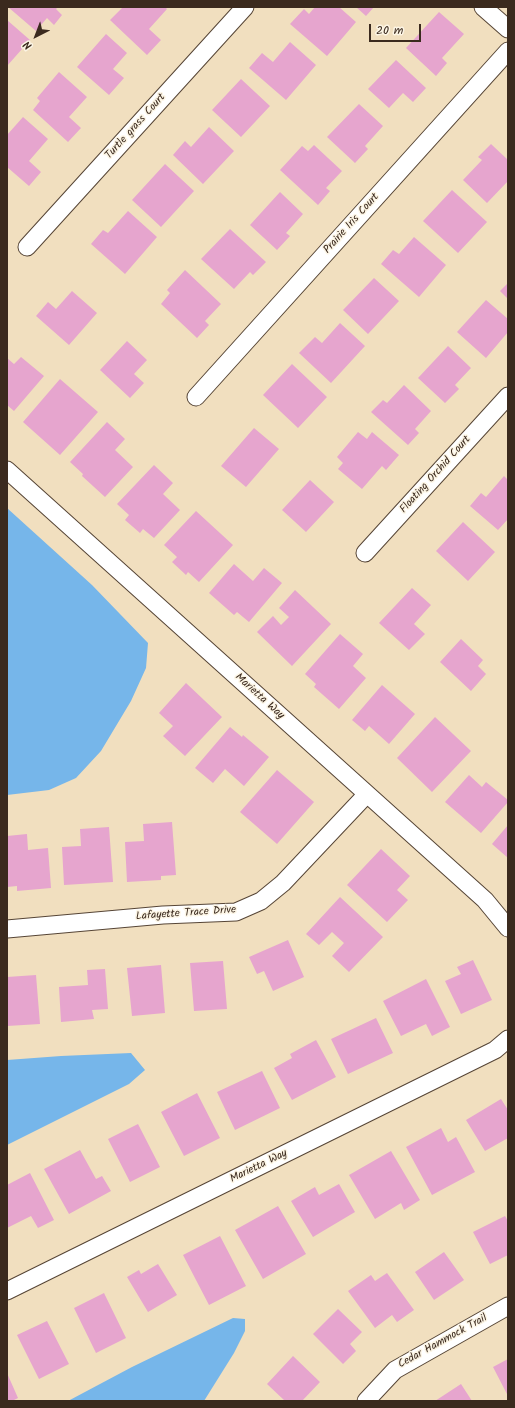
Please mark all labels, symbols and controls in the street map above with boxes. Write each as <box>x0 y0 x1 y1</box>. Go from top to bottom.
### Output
north arrow <box>16 16 56 56</box>
scale bar <box>371 16 423 42</box>
text: 20 m <box>376 21 403 40</box>
text: N <box>19 36 37 54</box>
street label: Turtle grass Court <box>103 91 169 163</box>
street label: Prairie Iris Court <box>321 191 383 257</box>
street label: Floating Orchid Court <box>398 434 474 516</box>
street label: Marietta Way <box>232 671 286 723</box>
street label: Lafayette Trace Drive <box>135 904 237 924</box>
street label: Marietta Way <box>228 1147 290 1187</box>
street label: Cedar Hammock Trail <box>396 1312 490 1372</box>

